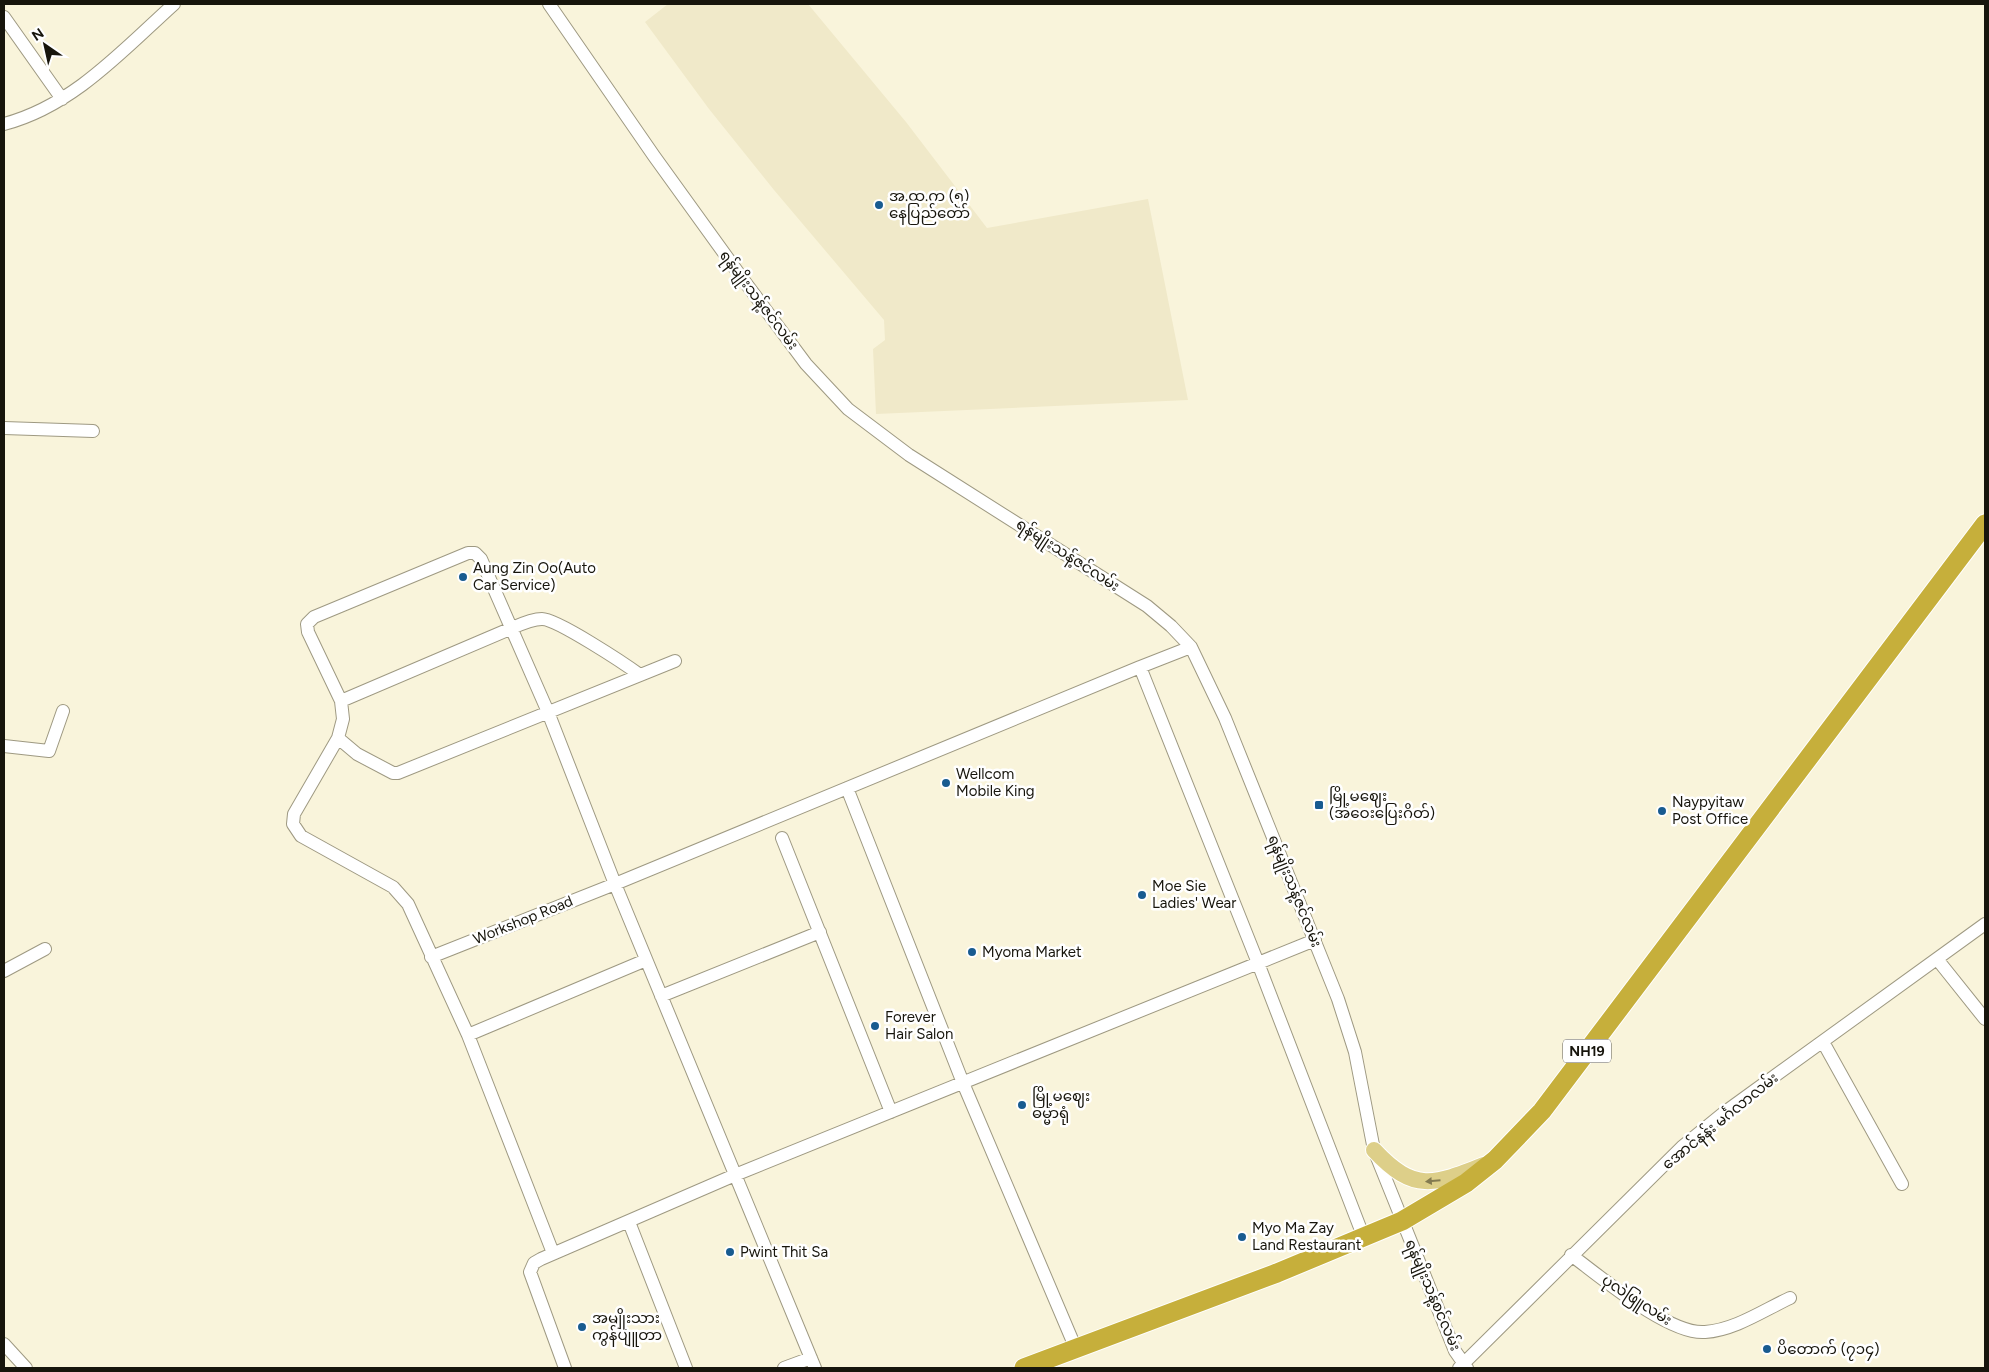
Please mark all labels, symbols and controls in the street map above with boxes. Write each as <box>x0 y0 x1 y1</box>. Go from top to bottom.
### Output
north arrow <box>20 20 70 70</box>
text: N <box>29 25 47 45</box>
place label: အ.ထ.က (၅) နေပြည်တော် <box>889 187 970 225</box>
marker: အ.ထ.က (၅) နေပြည်တော် <box>873 199 885 211</box>
street label: ရန်မျိုးသန့်ဇင်လမ်း <box>713 246 803 355</box>
street label: ရန်မျိုးသန့်ဇင်လမ်း <box>1011 514 1124 598</box>
place label: Aung Zin Oo(Auto Car Service) <box>473 559 596 594</box>
marker: Aung Zin Oo(Auto Car Service) <box>457 571 469 583</box>
place label: Wellcom Mobile King <box>956 765 1035 800</box>
marker: Wellcom Mobile King <box>940 777 952 789</box>
place label: မြို့မဈေး (အဝေးပြေးဂိတ်) <box>1329 786 1435 825</box>
place label: Naypyitaw Post Office <box>1672 793 1748 828</box>
marker: မြို့မဈေး (အဝေးပြေးဂိတ်) <box>1313 799 1325 811</box>
marker: Naypyitaw Post Office <box>1656 805 1668 817</box>
street label: ရန်မျိုးသန့်ဇင်လမ်း <box>1261 832 1327 951</box>
place label: Moe Sie Ladies' Wear <box>1152 877 1236 912</box>
marker: Moe Sie Ladies' Wear <box>1136 889 1148 901</box>
street label: Workshop Road <box>470 892 576 948</box>
place label: Myoma Market <box>982 943 1082 961</box>
marker: Myoma Market <box>966 946 978 958</box>
place label: Forever Hair Salon <box>885 1008 953 1043</box>
marker: Forever Hair Salon <box>869 1020 881 1032</box>
road number: NH19 <box>1563 1040 1611 1062</box>
street label: အောင်နန်း မင်္ဂလာလမ်း <box>1658 1068 1783 1176</box>
place label: မြို့မဈေး ဓမ္မာရုံ <box>1032 1086 1090 1125</box>
marker: မြို့မဈေး ဓမ္မာရုံ <box>1016 1099 1028 1111</box>
one-way arrow <box>1424 1177 1440 1185</box>
place label: Myo Ma Zay Land Restaurant <box>1252 1219 1362 1254</box>
marker: Myo Ma Zay Land Restaurant <box>1236 1231 1248 1243</box>
street label: ရန်မျိုးသန့်စင်လမ်း <box>1399 1236 1466 1355</box>
place label: Pwint Thit Sa <box>740 1243 828 1261</box>
marker: Pwint Thit Sa <box>724 1246 736 1258</box>
street label: ပုလဲဖြူလမ်း <box>1597 1270 1676 1332</box>
place label: အမျိုးသား ကွန်ပျူတာ <box>592 1308 662 1347</box>
marker: အမျိုးသား ကွန်ပျူတာ <box>576 1321 588 1333</box>
place label: ပိတောက် (၇၁၄) <box>1777 1339 1880 1361</box>
marker: ပိတောက် (၇၁၄) <box>1761 1343 1773 1355</box>

